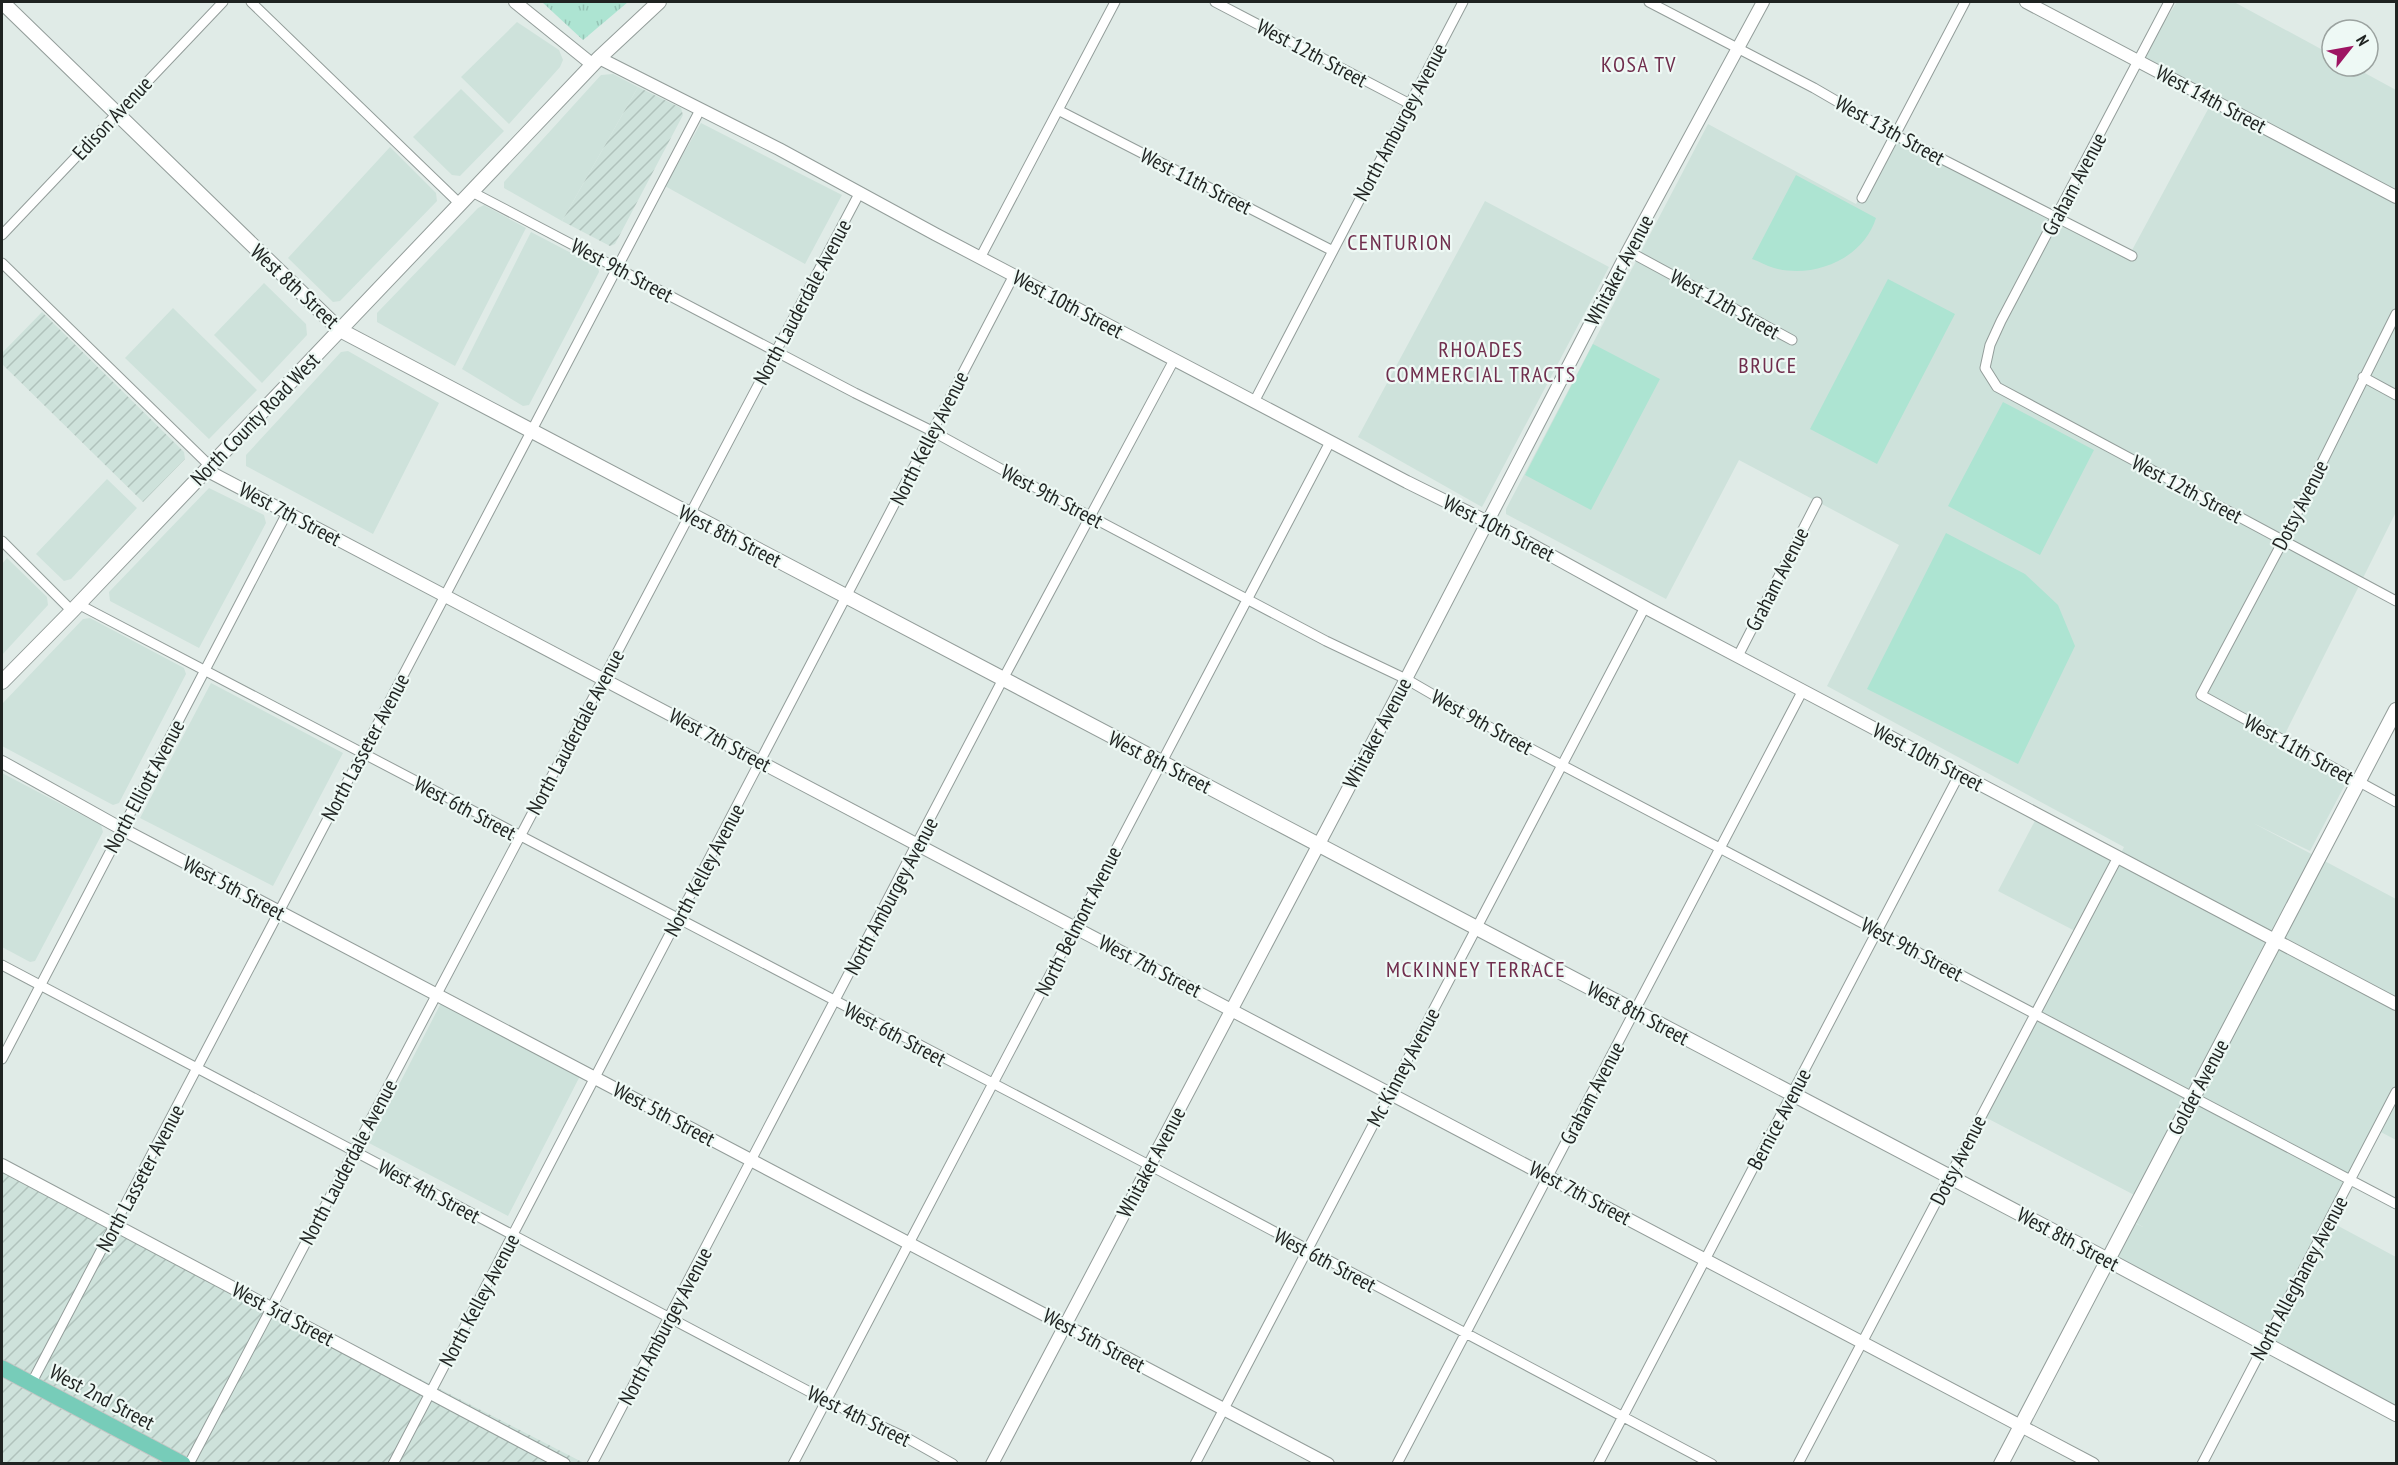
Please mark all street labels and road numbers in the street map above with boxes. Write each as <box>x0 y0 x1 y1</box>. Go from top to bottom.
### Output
street label: West 12th Street <box>1252 13 1372 93</box>
street label: North Amburgey Avenue <box>1347 38 1453 206</box>
street label: West 14th Street <box>2151 59 2271 139</box>
street label: Edison Avenue <box>66 70 158 166</box>
street label: West 13th Street <box>1830 89 1950 171</box>
street label: Graham Avenue <box>2036 128 2112 240</box>
street label: West 11th Street <box>1136 141 1256 221</box>
street label: Whitaker Avenue <box>1579 210 1659 330</box>
street label: North Lauderdale Avenue <box>747 215 857 389</box>
street label: West 9th Street <box>566 232 678 308</box>
street label: West 8th Street <box>245 238 345 334</box>
street label: West 12th Street <box>1665 263 1785 345</box>
street label: West 10th Street <box>1008 264 1128 344</box>
street label: North County Road West <box>185 347 326 491</box>
street label: North Kelley Avenue <box>884 367 974 509</box>
street label: West 12th Street <box>2127 449 2247 529</box>
street label: Dotsy Avenue <box>2266 456 2334 554</box>
street label: West 9th Street <box>996 458 1108 534</box>
street label: West 7th Street <box>234 476 346 552</box>
street label: West 10th Street <box>1439 488 1559 568</box>
street label: West 8th Street <box>674 499 786 573</box>
street label: Graham Avenue <box>1739 523 1815 635</box>
street label: North Lauderdale Avenue <box>520 645 630 819</box>
street label: North Lasseter Avenue <box>315 669 415 825</box>
street label: Whitaker Avenue <box>1337 673 1417 793</box>
street label: West 9th Street <box>1427 683 1538 761</box>
street label: West 7th Street <box>664 702 776 778</box>
street label: West 11th Street <box>2239 708 2359 790</box>
street label: North Elliott Avenue <box>98 715 190 857</box>
street label: West 10th Street <box>1868 717 1988 797</box>
street label: West 8th Street <box>1104 725 1216 799</box>
street label: West 6th Street <box>409 770 521 846</box>
street label: North Kelley Avenue <box>658 799 750 941</box>
street label: North Amburgey Avenue <box>838 812 944 980</box>
street label: North Belmont Avenue <box>1029 842 1127 1000</box>
street label: West 5th Street <box>178 850 290 926</box>
street label: West 9th Street <box>1856 911 1968 987</box>
street label: West 7th Street <box>1094 929 1206 1003</box>
street label: West 8th Street <box>1582 975 1694 1051</box>
street label: West 6th Street <box>839 996 951 1072</box>
street label: Mc Kinney Avenue <box>1360 1003 1446 1131</box>
street label: Golder Avenue <box>2161 1034 2235 1140</box>
street label: Graham Avenue <box>1554 1037 1630 1149</box>
street label: Bernice Avenue <box>1741 1064 1817 1174</box>
street label: North Lauderdale Avenue <box>293 1075 403 1249</box>
street label: West 5th Street <box>608 1076 720 1152</box>
street label: North Lasseter Avenue <box>90 1100 190 1256</box>
street label: Whitaker Avenue <box>1111 1102 1191 1222</box>
street label: Dotsy Avenue <box>1924 1111 1992 1209</box>
street label: West 4th Street <box>373 1153 485 1229</box>
street label: West 7th Street <box>1524 1155 1636 1231</box>
street label: North Alleghaney Avenue <box>2244 1191 2354 1365</box>
street label: West 8th Street <box>2012 1201 2124 1277</box>
street label: West 6th Street <box>1269 1222 1381 1298</box>
street label: North Kelley Avenue <box>433 1229 525 1371</box>
street label: North Amburgey Avenue <box>612 1242 718 1410</box>
street label: West 3rd Street <box>227 1276 339 1352</box>
street label: West 5th Street <box>1038 1302 1150 1378</box>
street label: West 2nd Street <box>45 1358 159 1436</box>
street label: West 4th Street <box>803 1379 915 1453</box>

